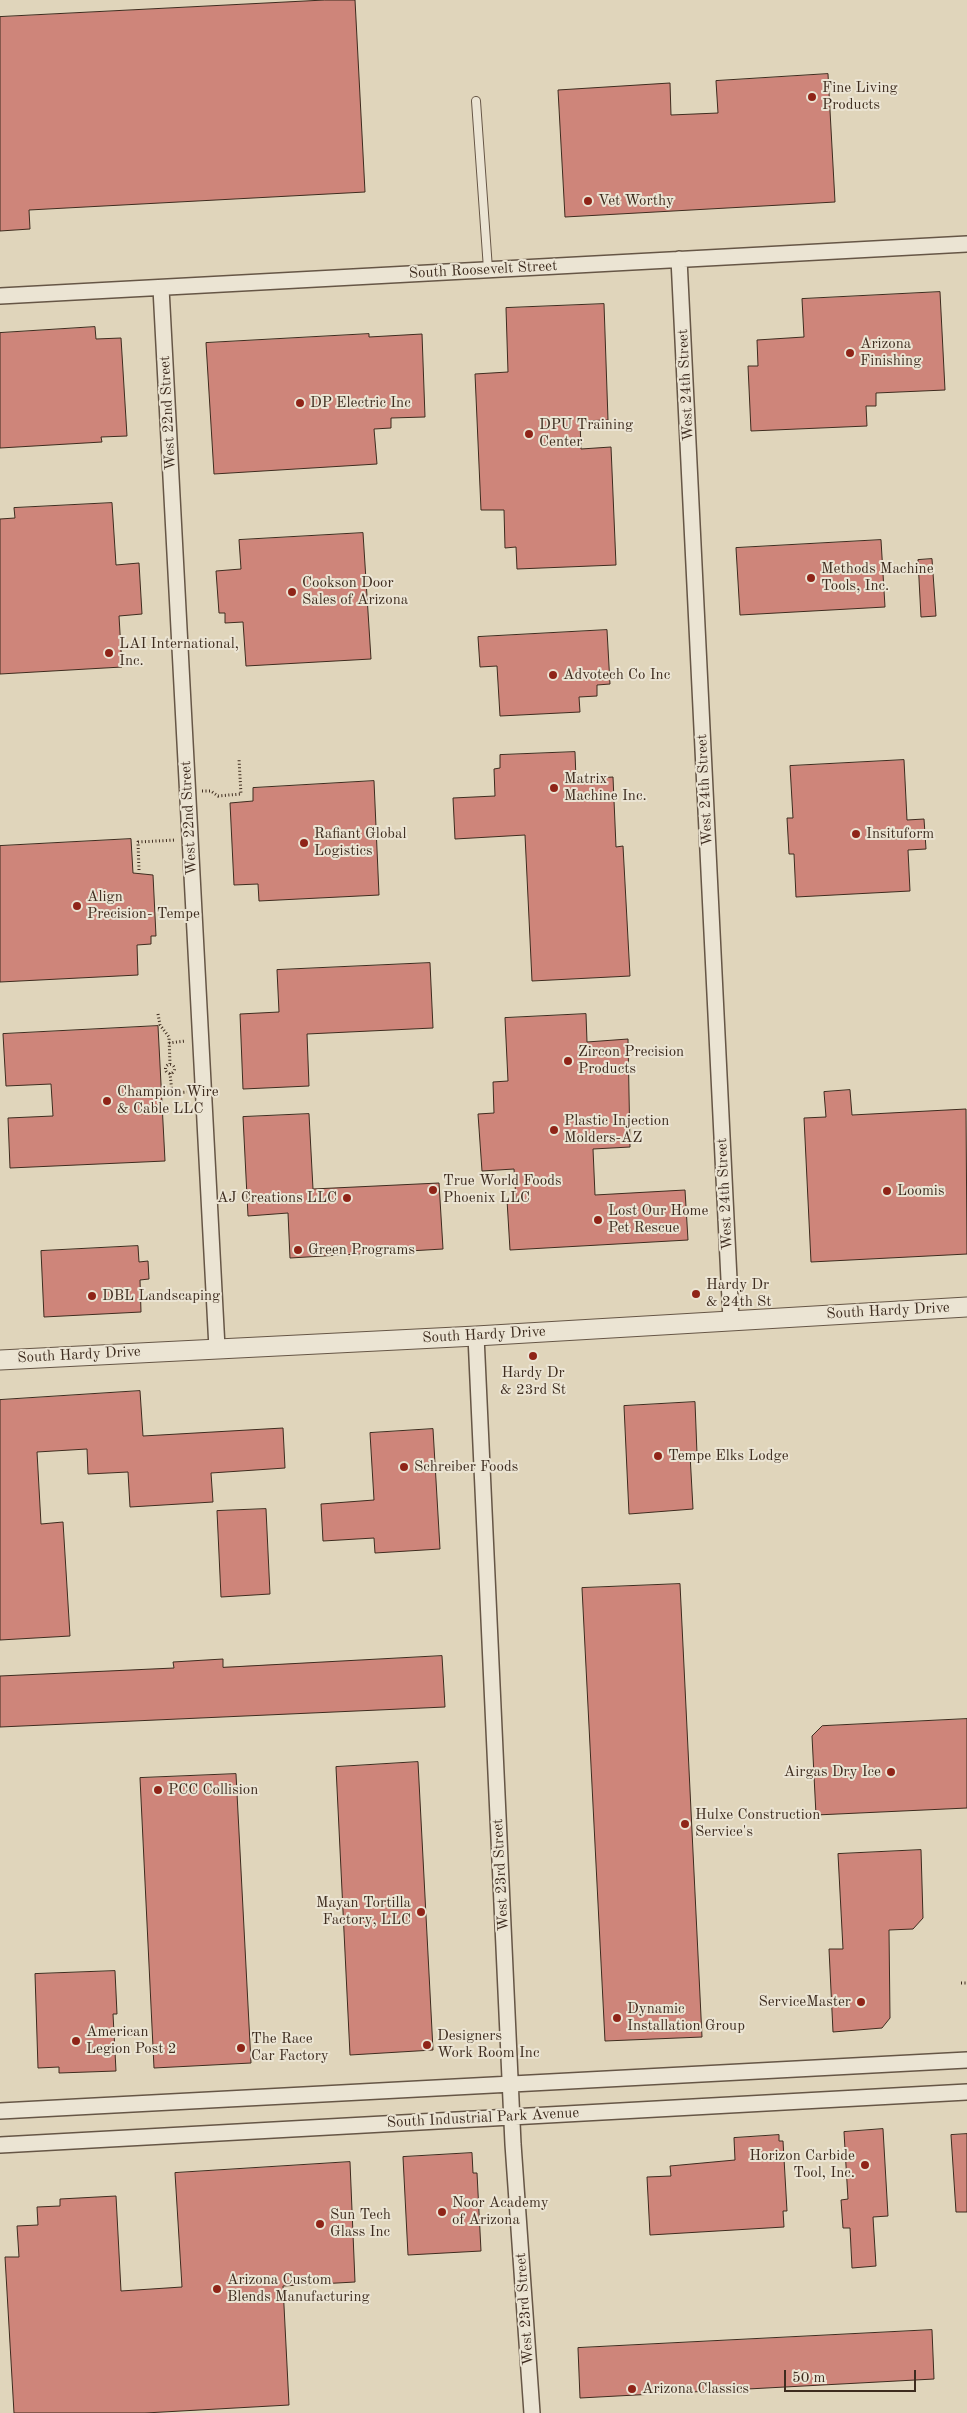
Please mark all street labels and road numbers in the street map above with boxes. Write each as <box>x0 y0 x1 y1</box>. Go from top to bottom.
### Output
street label: South Roosevelt Street <box>408 257 558 283</box>
street label: West 24th Street <box>674 329 698 441</box>
street label: West 22nd Street <box>156 355 180 471</box>
street label: West 24th Street <box>693 734 717 846</box>
street label: West 22nd Street <box>177 760 201 876</box>
street label: West 24th Street <box>713 1138 737 1250</box>
street label: South Hardy Drive <box>826 1299 950 1323</box>
street label: South Hardy Drive <box>422 1323 546 1347</box>
street label: South Hardy Drive <box>17 1343 141 1367</box>
street label: West 23rd Street <box>489 1818 513 1932</box>
street label: South Industrial Park Avenue <box>386 2104 580 2132</box>
street label: West 23rd Street <box>512 2252 538 2366</box>

